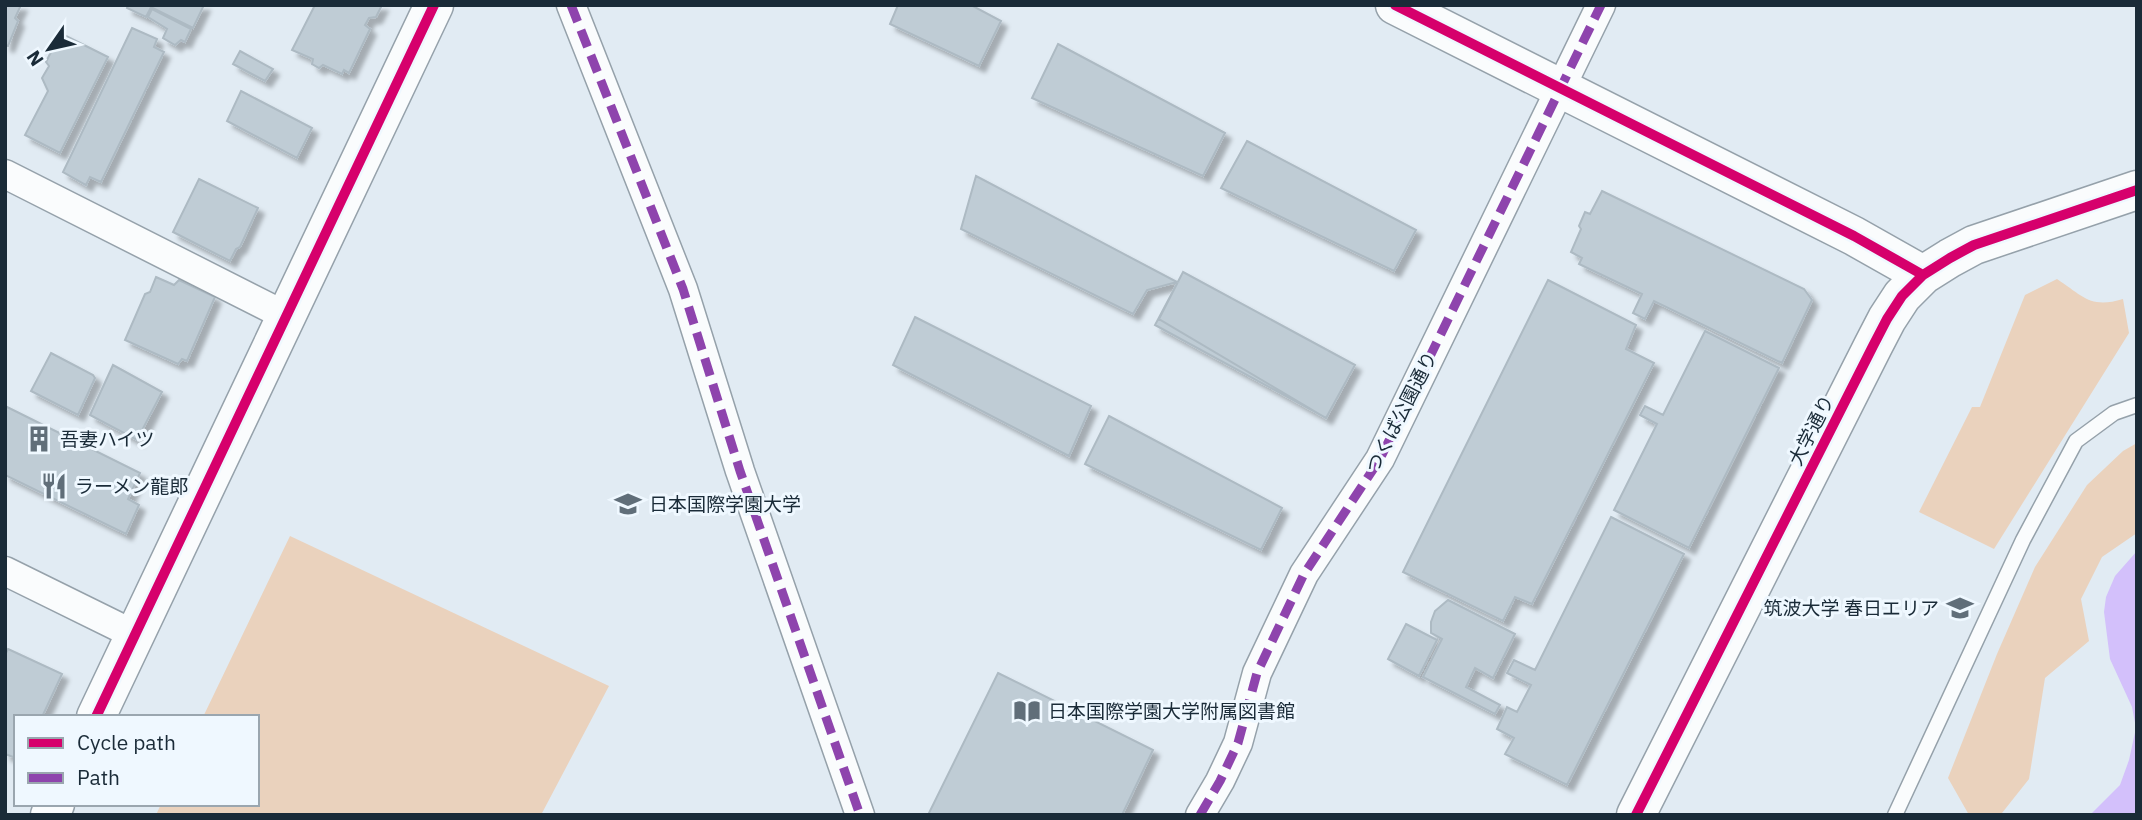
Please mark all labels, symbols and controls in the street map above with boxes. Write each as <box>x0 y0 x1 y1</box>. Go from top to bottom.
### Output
north arrow <box>14 14 84 84</box>
text: N <box>21 46 49 71</box>
street label: つくば公園通り <box>1360 347 1442 477</box>
street label: 大学通り <box>1783 391 1839 469</box>
building icon: 吾妻ハイツ <box>24 424 54 454</box>
place label: 吾妻ハイツ <box>60 427 155 451</box>
restaurant icon: ラーメン龍郎 <box>39 471 69 501</box>
place label: ラーメン龍郎 <box>75 474 188 498</box>
school or university icon: 日本国際学園大学 <box>613 489 643 519</box>
place label: 日本国際学園大学 <box>649 492 801 516</box>
school or university icon: 筑波大学 春日エリア <box>1945 593 1975 623</box>
place label: 筑波大学 春日エリア <box>1764 596 1939 620</box>
library icon: 日本国際学園大学附属図書館 <box>1012 696 1042 726</box>
place label: 日本国際学園大学附属図書館 <box>1048 699 1295 723</box>
legend <box>14 715 259 806</box>
text: Cycle path <box>77 728 176 756</box>
text: Path <box>77 763 120 791</box>

